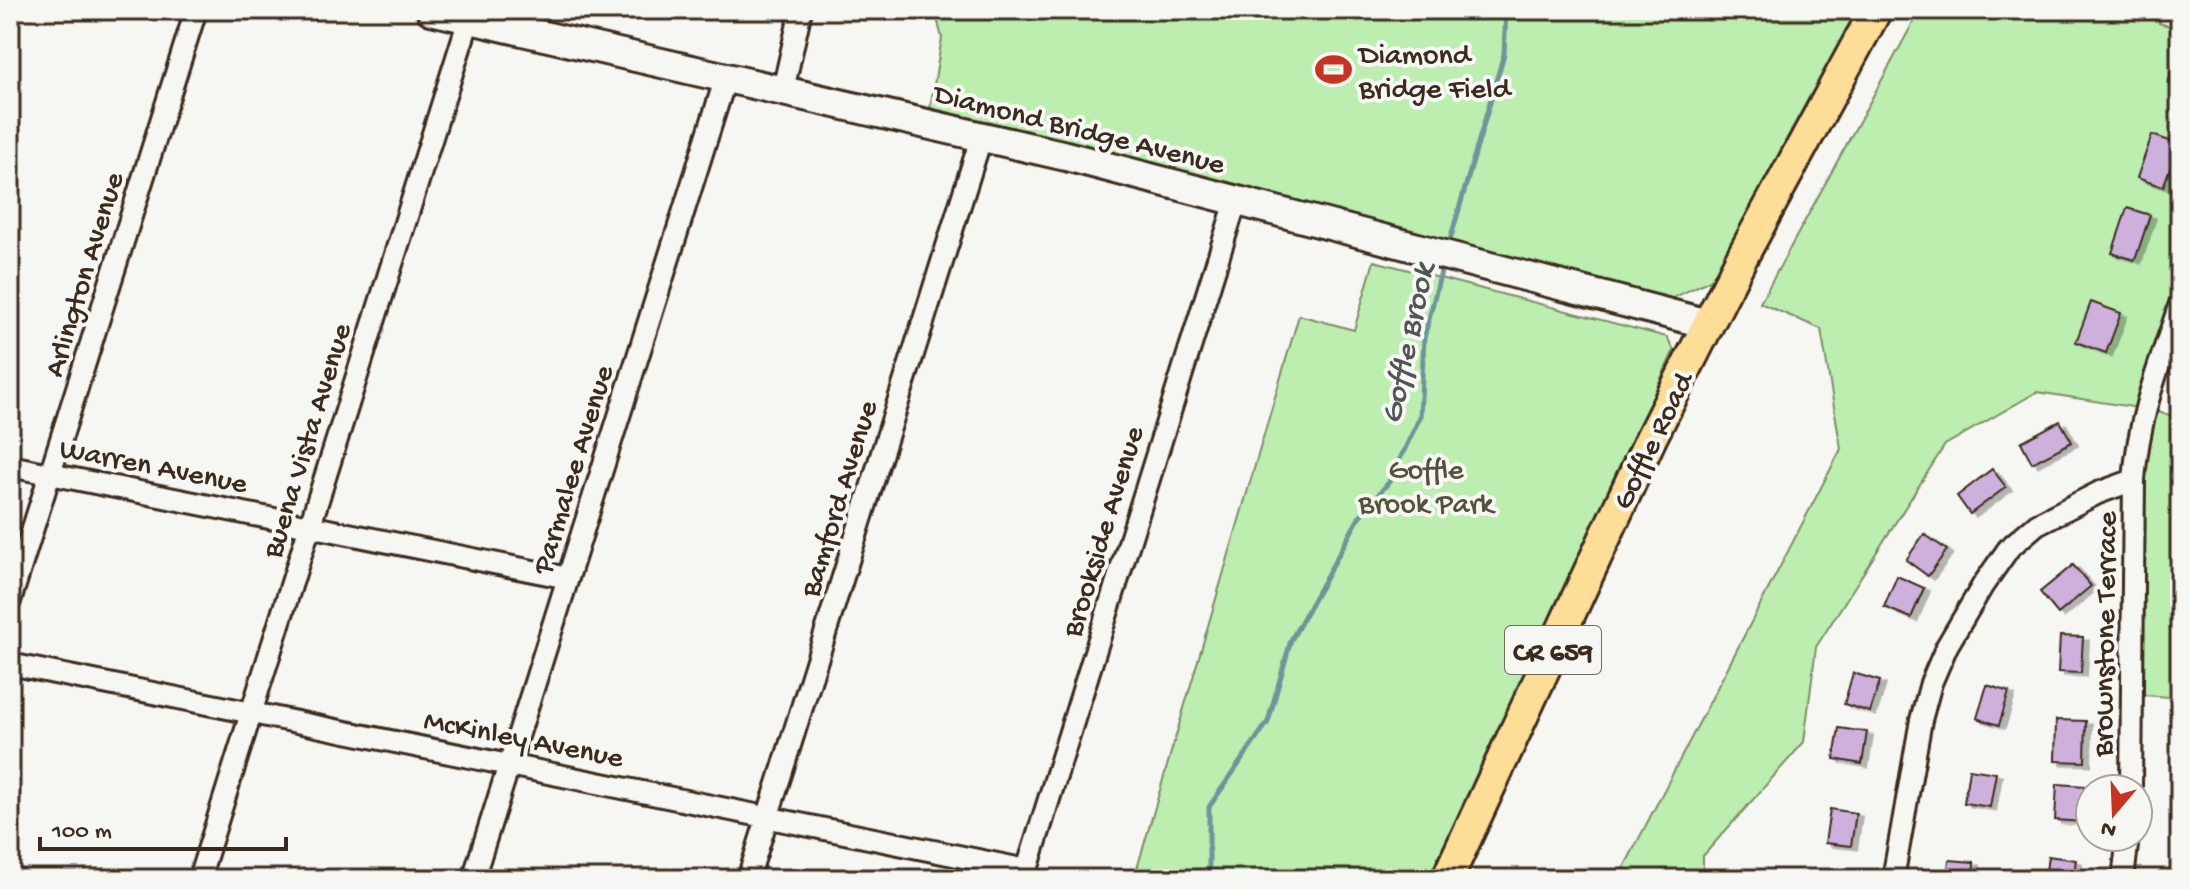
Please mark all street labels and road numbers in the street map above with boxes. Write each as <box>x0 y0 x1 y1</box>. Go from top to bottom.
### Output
street label: Diamond Bridge Avenue <box>928 78 1228 185</box>
street label: Arlington Avenue <box>39 168 134 382</box>
street label: Buena Vista Avenue <box>257 319 362 564</box>
street label: Parmalee Avenue <box>527 361 624 580</box>
street label: Goffle Road <box>1607 366 1704 516</box>
street label: Bamford Avenue <box>795 396 888 603</box>
street label: Brookside Avenue <box>1056 422 1154 643</box>
street label: Warren Avenue <box>56 433 250 504</box>
street label: Brownstone Terrace <box>2088 511 2127 758</box>
road number: CR 659 <box>1505 626 1601 674</box>
street label: McKinley Avenue <box>420 705 626 778</box>

